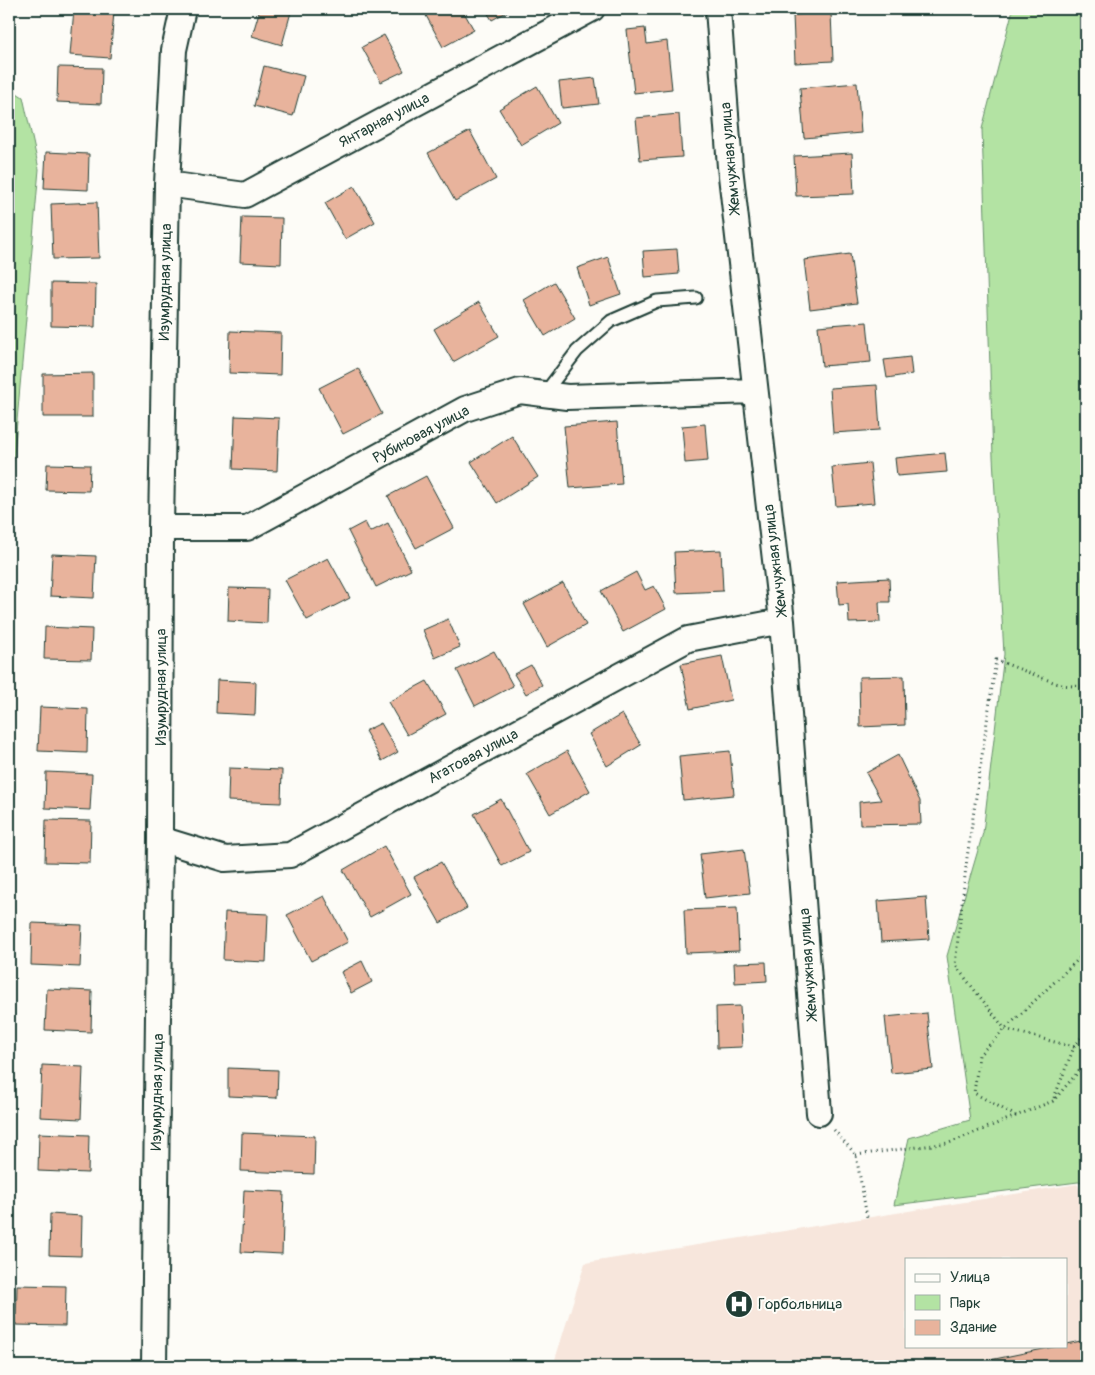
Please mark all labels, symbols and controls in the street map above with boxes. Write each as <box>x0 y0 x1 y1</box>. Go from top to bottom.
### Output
street label: Янтарная улица <box>336 89 433 152</box>
street label: Жемчужная улица <box>716 101 745 217</box>
street label: Изумрудная улица <box>155 223 176 341</box>
street label: Рубиновая улица <box>370 401 473 468</box>
street label: Жемчужная улица <box>759 503 792 619</box>
street label: Изумрудная улица <box>152 628 171 746</box>
street label: Агатовая улица <box>425 725 522 788</box>
street label: Жемчужная улица <box>795 907 822 1022</box>
street label: Изумрудная улица <box>147 1033 168 1151</box>
legend <box>905 1258 1068 1348</box>
text: Улица <box>950 1268 990 1287</box>
hospital icon: Горбольница <box>724 1289 754 1319</box>
text: Парк <box>950 1294 981 1313</box>
place label: Горбольница <box>758 1295 842 1314</box>
text: Здание <box>950 1318 997 1337</box>

